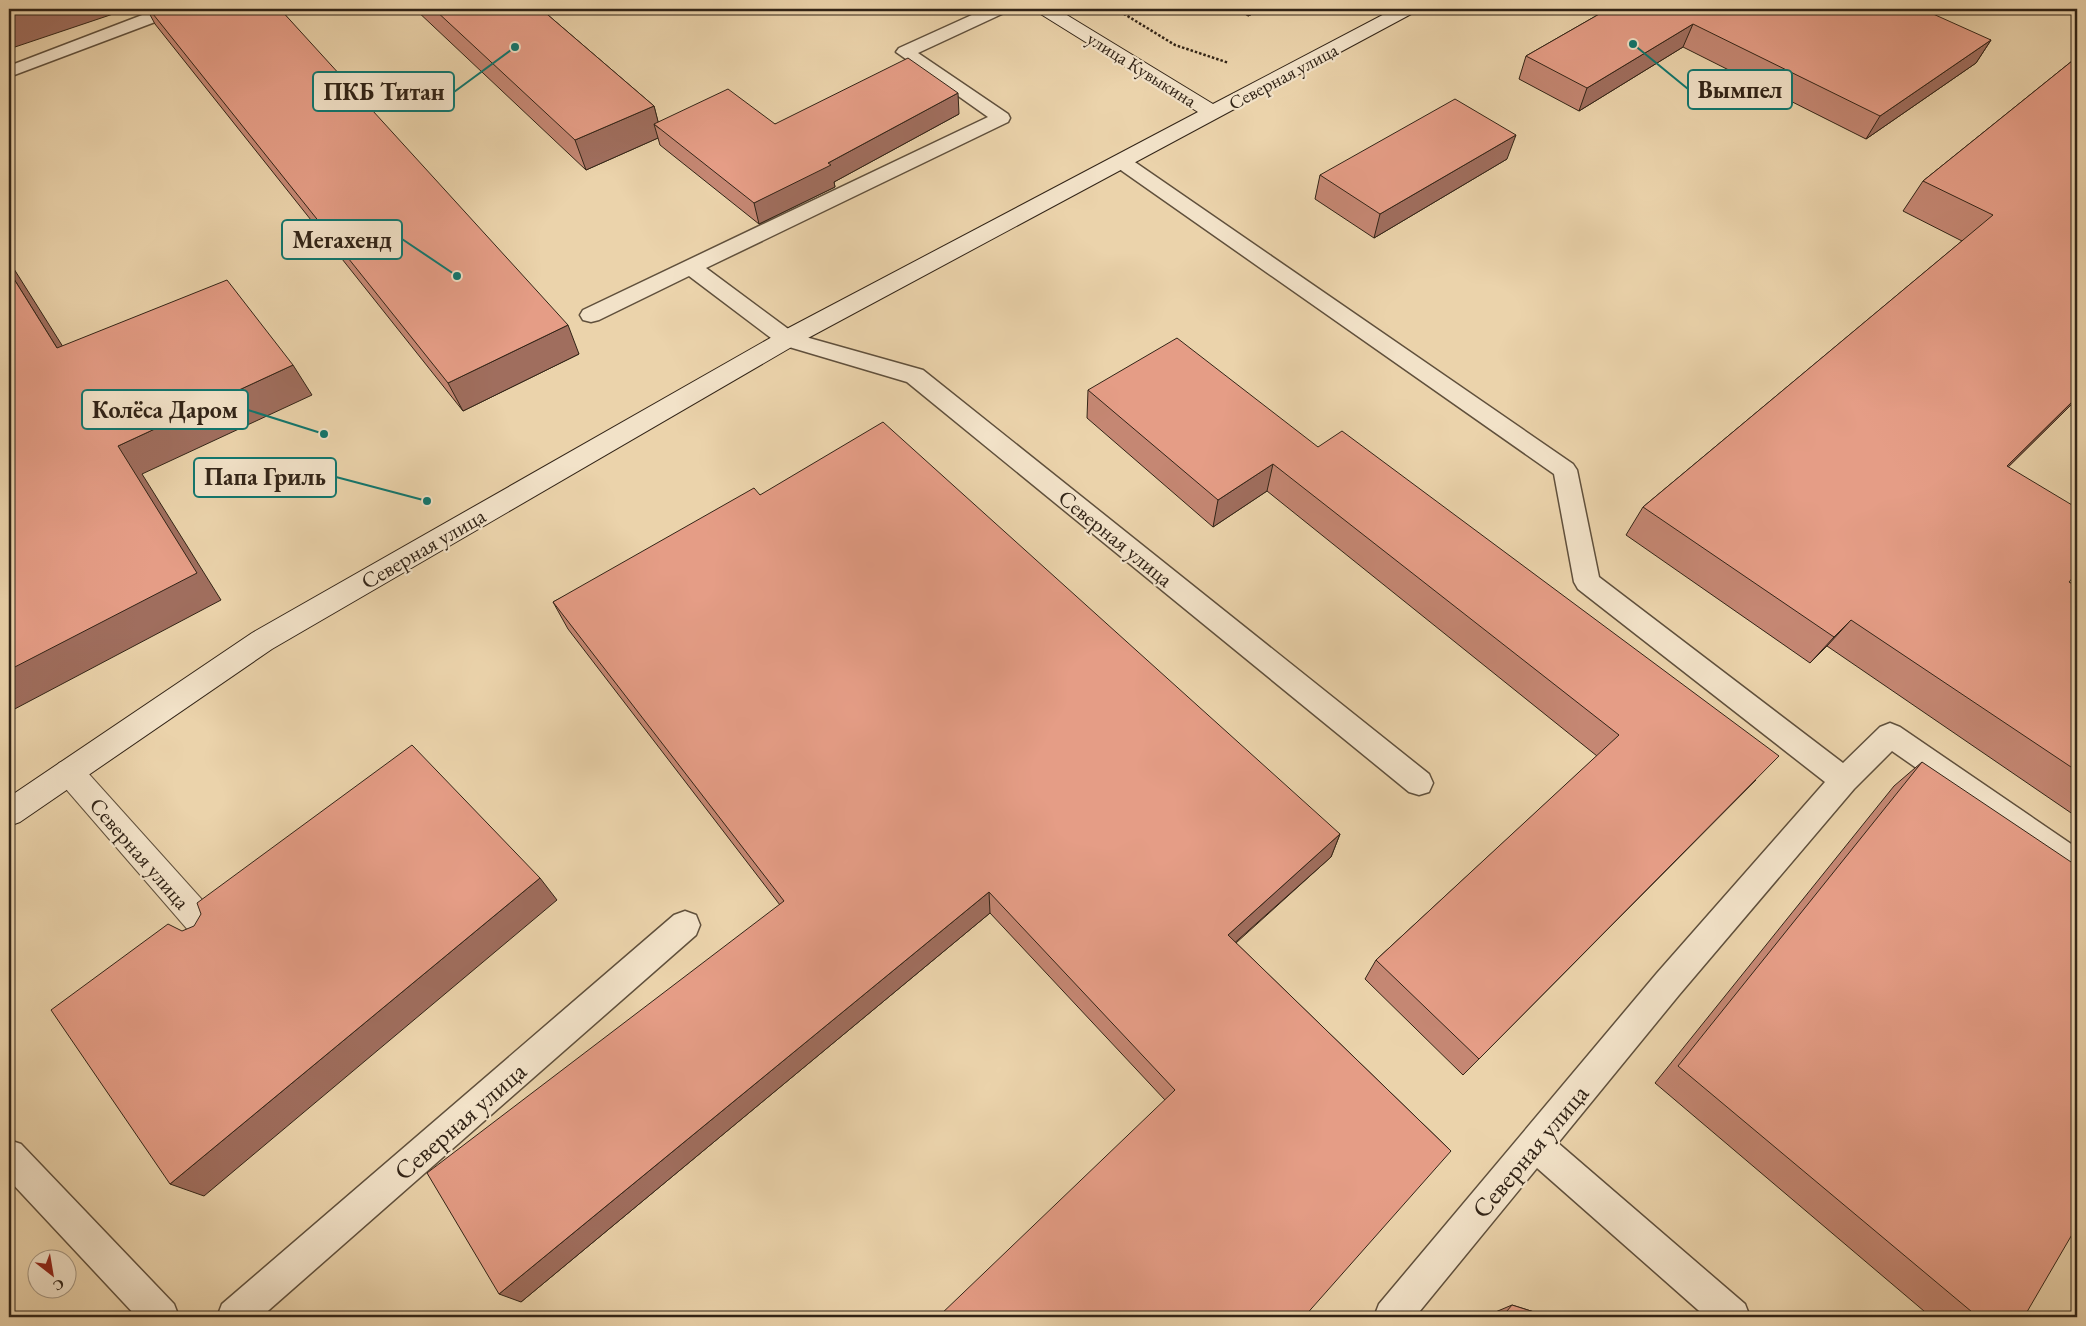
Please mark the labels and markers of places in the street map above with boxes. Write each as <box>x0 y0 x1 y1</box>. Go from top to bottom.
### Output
callout: Вымпел <box>1688 70 1792 109</box>
callout: ПКБ Титан <box>313 72 454 111</box>
callout: Мегахенд <box>282 220 402 259</box>
callout: Колёса Даром <box>82 390 248 429</box>
callout: Папа Гриль <box>194 458 336 497</box>

